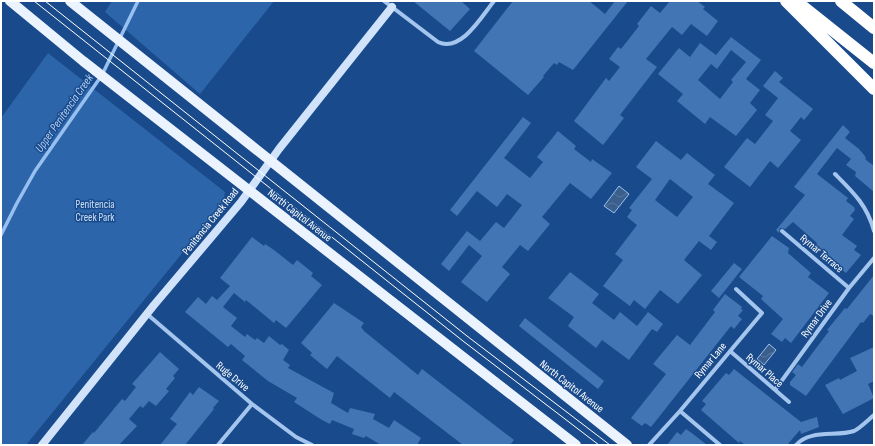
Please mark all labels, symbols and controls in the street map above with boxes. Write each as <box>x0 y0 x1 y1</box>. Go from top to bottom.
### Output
water label: Upper Penitencia Creek <box>32 71 97 155</box>
street label: Penitencia Creek Road <box>180 185 242 257</box>
street label: North Capitol Avenue <box>265 186 334 244</box>
park label: Penitencia Creek Park <box>75 198 115 224</box>
street label: Rymar Terrace <box>797 231 846 275</box>
street label: Rymar Drive <box>798 296 835 340</box>
street label: Rymar Lane <box>692 340 729 381</box>
street label: Rymar Place <box>743 351 786 390</box>
street label: North Capitol Avenue <box>537 357 606 415</box>
street label: Ruge Drive <box>213 359 252 394</box>

